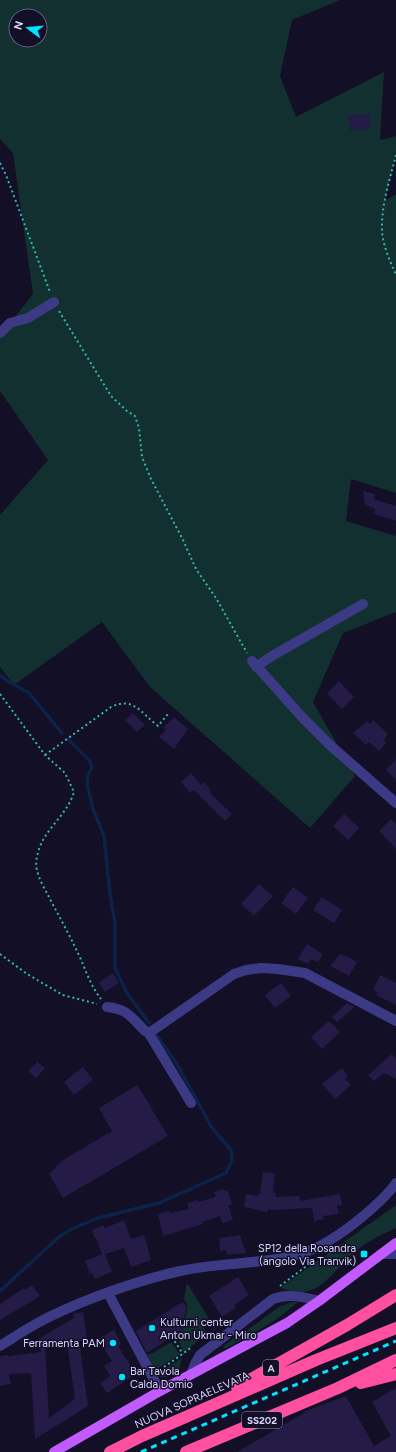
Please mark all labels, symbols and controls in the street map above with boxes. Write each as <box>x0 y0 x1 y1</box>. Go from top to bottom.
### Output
north arrow <box>8 8 48 48</box>
text: N <box>11 19 26 31</box>
place label: SP12 della Rosandra (angolo Via Tranvik) <box>258 1242 356 1268</box>
marker: SP12 della Rosandra (angolo Via Tranvik) <box>359 1249 369 1259</box>
place label: Kulturni center Anton Ukmar - Miro <box>160 1316 257 1342</box>
marker: Kulturni center Anton Ukmar - Miro <box>147 1323 157 1333</box>
place label: Ferramenta PAM <box>23 1337 105 1350</box>
marker: Ferramenta PAM <box>108 1338 118 1348</box>
road number: A <box>263 1360 279 1376</box>
place label: Bar Tavola Calda Domio <box>130 1365 193 1391</box>
street label: NUOVA SOPRAELEVATA <box>133 1369 252 1431</box>
marker: Bar Tavola Calda Domio <box>117 1372 127 1382</box>
road number: SS202 <box>242 1412 282 1428</box>

